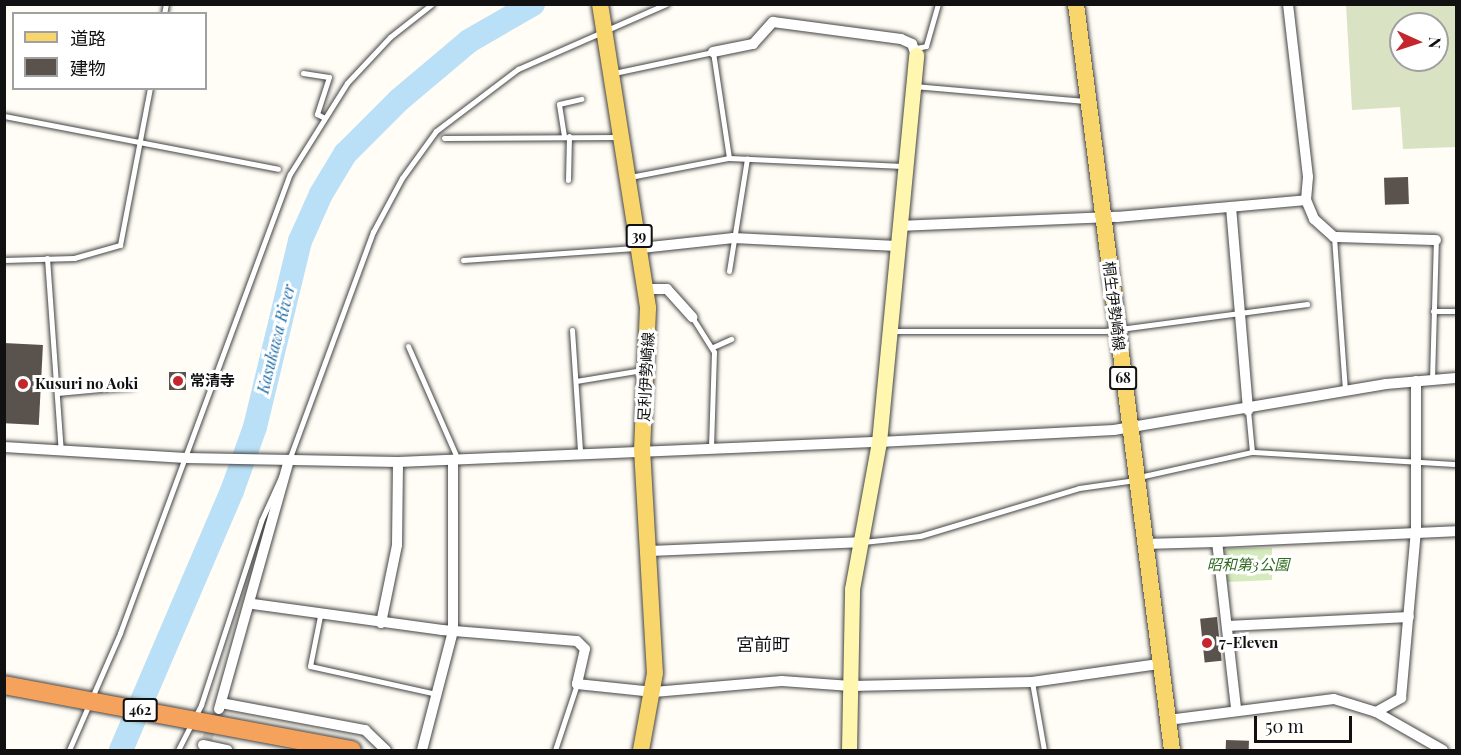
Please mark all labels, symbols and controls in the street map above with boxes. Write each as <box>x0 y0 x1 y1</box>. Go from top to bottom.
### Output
legend <box>12 12 207 90</box>
north arrow <box>1389 12 1449 72</box>
text: 道路 <box>70 26 106 50</box>
text: N <box>1425 37 1446 49</box>
text: 建物 <box>70 56 106 80</box>
road number: 39 <box>626 225 652 247</box>
street label: 桐生伊勢崎線 <box>1100 260 1128 352</box>
water label: Kasukawa River <box>253 283 299 395</box>
street label: 足利伊勢崎線 <box>635 332 657 422</box>
road number: 68 <box>1108 367 1138 389</box>
place label: 常清寺 <box>190 372 235 390</box>
marker: 常清寺 <box>171 374 185 388</box>
place label: Kusuri no Aoki <box>35 375 139 393</box>
marker: Kusuri no Aoki <box>16 377 30 391</box>
park label: 昭和第3公園 <box>1207 556 1289 574</box>
district label: 宮前町 <box>736 633 790 655</box>
place label: 7-Eleven <box>1219 634 1278 652</box>
marker: 7-Eleven <box>1200 636 1214 650</box>
road number: 462 <box>122 699 158 721</box>
scale bar <box>1257 704 1354 742</box>
text: 50 m <box>1265 714 1304 738</box>

